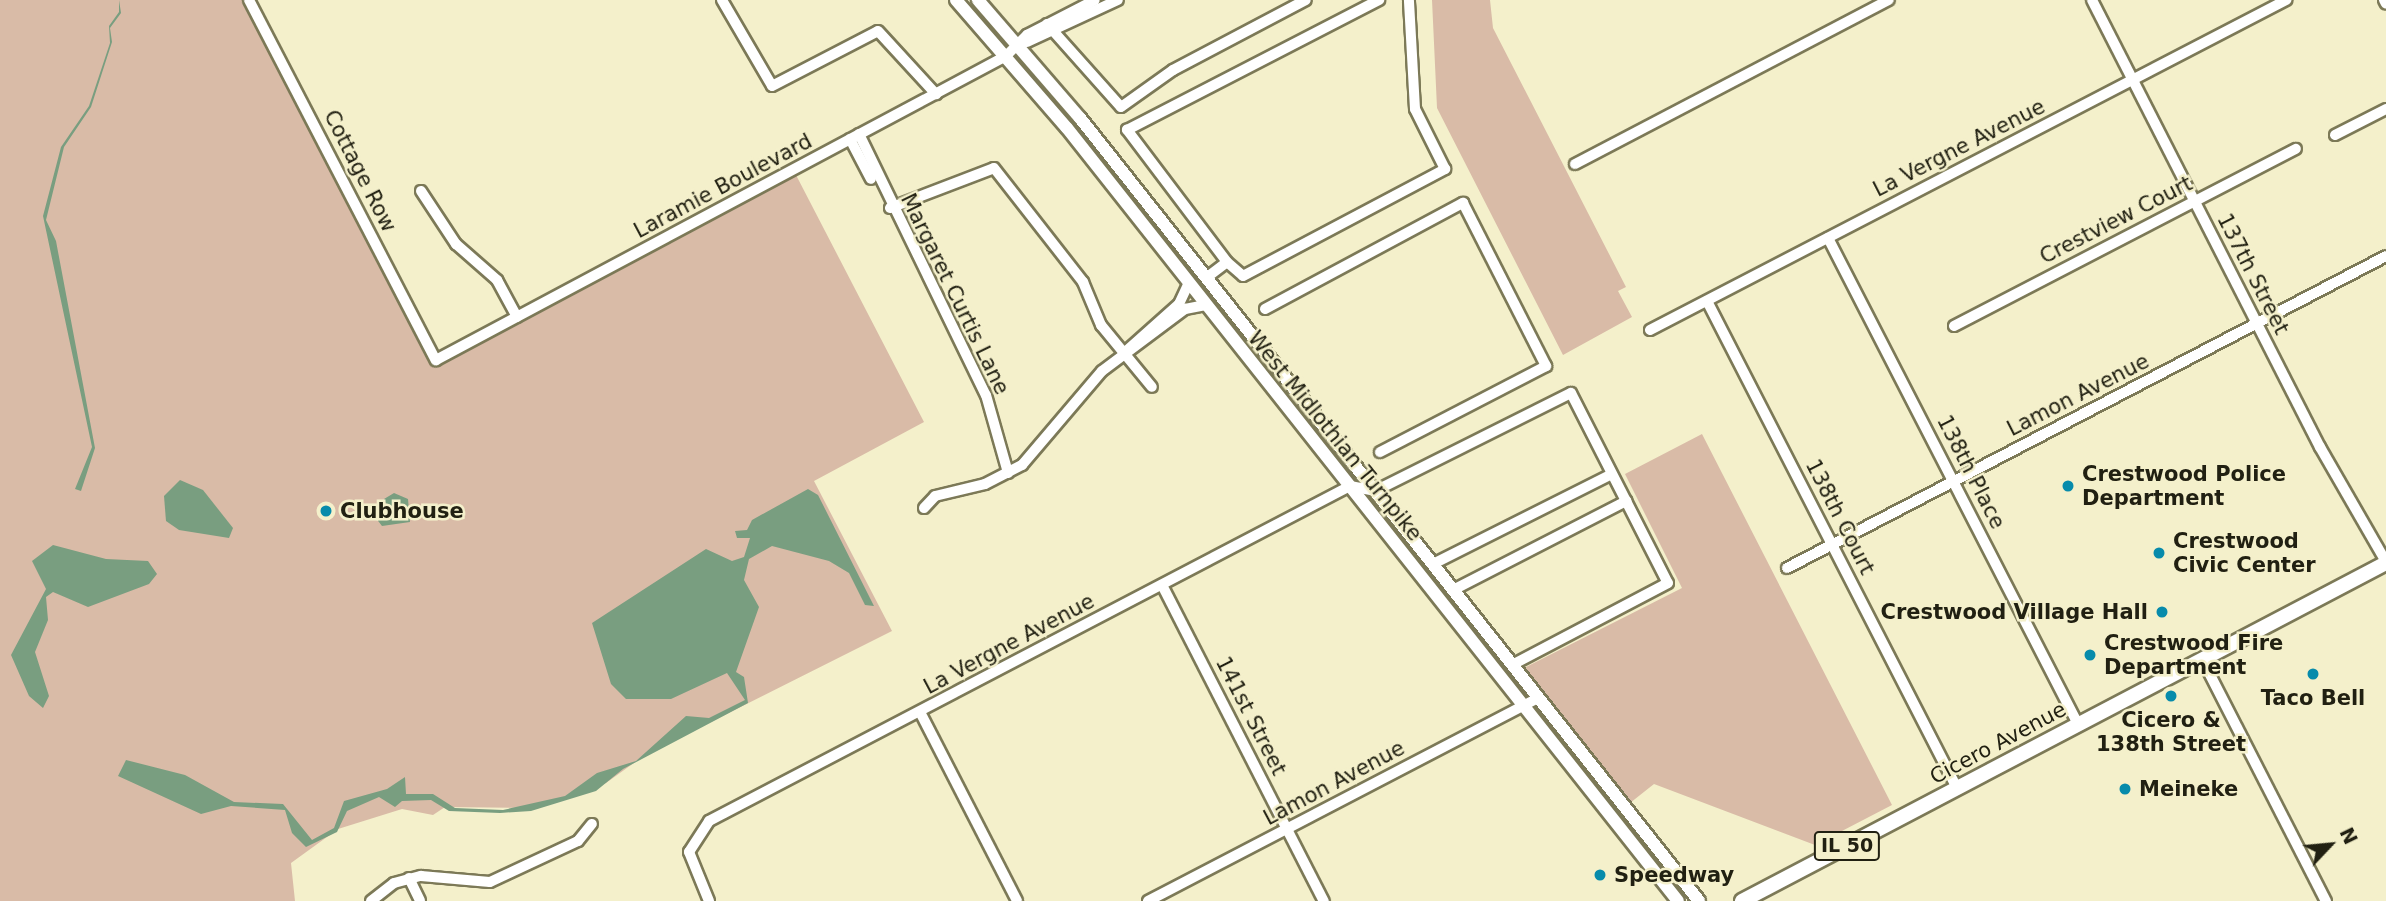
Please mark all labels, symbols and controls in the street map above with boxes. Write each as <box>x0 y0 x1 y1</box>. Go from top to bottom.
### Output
street label: La Vergne Avenue <box>1869 94 2049 202</box>
street label: Cottage Row <box>318 106 402 236</box>
street label: Laramie Boulevard <box>630 128 816 244</box>
street label: Crestview Court <box>2036 171 2196 269</box>
street label: Margaret Curtis Lane <box>895 189 1015 399</box>
street label: 137th Street <box>2212 209 2294 339</box>
street label: West Midlothian Turnpike <box>1243 326 1427 546</box>
street label: Lamon Avenue <box>2003 348 2153 442</box>
street label: 138th Place <box>1932 411 2010 533</box>
street label: 138th Court <box>1800 455 1880 579</box>
place label: Crestwood Police Department <box>2082 461 2286 511</box>
marker: Crestwood Police Department <box>2060 478 2076 494</box>
place label: Clubhouse <box>340 498 464 524</box>
marker: Clubhouse <box>318 503 334 519</box>
place label: Crestwood Civic Center <box>2173 528 2315 578</box>
marker: Crestwood Civic Center <box>2151 545 2167 561</box>
street label: La Vergne Avenue <box>919 588 1099 700</box>
place label: Crestwood Village Hall <box>1880 599 2148 625</box>
marker: Crestwood Village Hall <box>2154 604 2170 620</box>
place label: Crestwood Fire Department <box>2104 630 2283 680</box>
marker: Crestwood Fire Department <box>2082 647 2098 663</box>
street label: 141st Street <box>1210 652 1292 780</box>
marker: Taco Bell <box>2305 666 2321 682</box>
place label: Taco Bell <box>2261 685 2365 711</box>
marker: Cicero & 138th Street <box>2163 688 2179 704</box>
street label: Cicero Avenue <box>1926 697 2070 789</box>
place label: Cicero & 138th Street <box>2096 707 2246 757</box>
street label: Lamon Avenue <box>1259 735 1409 831</box>
place label: Meineke <box>2139 776 2238 802</box>
marker: Meineke <box>2117 781 2133 797</box>
north arrow <box>2295 810 2365 880</box>
text: N <box>2336 824 2362 848</box>
road number: IL 50 <box>1814 831 1880 862</box>
place label: Speedway <box>1614 862 1734 888</box>
marker: Speedway <box>1592 867 1608 883</box>

